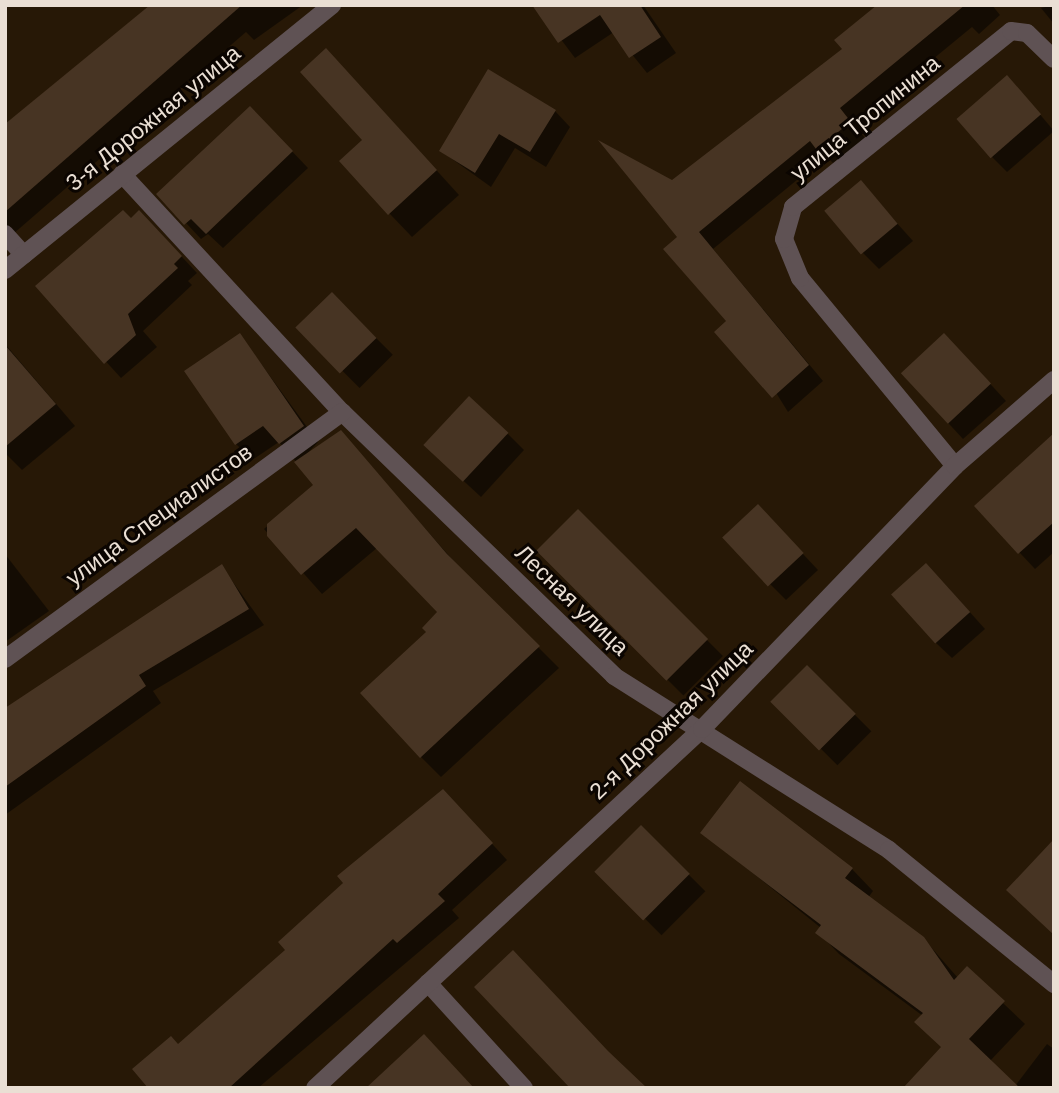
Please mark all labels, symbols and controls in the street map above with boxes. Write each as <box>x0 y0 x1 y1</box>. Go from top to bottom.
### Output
street label: 3-я Дорожная улица <box>60 39 246 197</box>
street label: улица Тропинина <box>785 49 945 187</box>
street label: улица Специалистов <box>61 438 257 592</box>
street label: Лесная улица <box>510 539 634 661</box>
street label: 2-я Дорожная улица <box>584 635 758 805</box>

